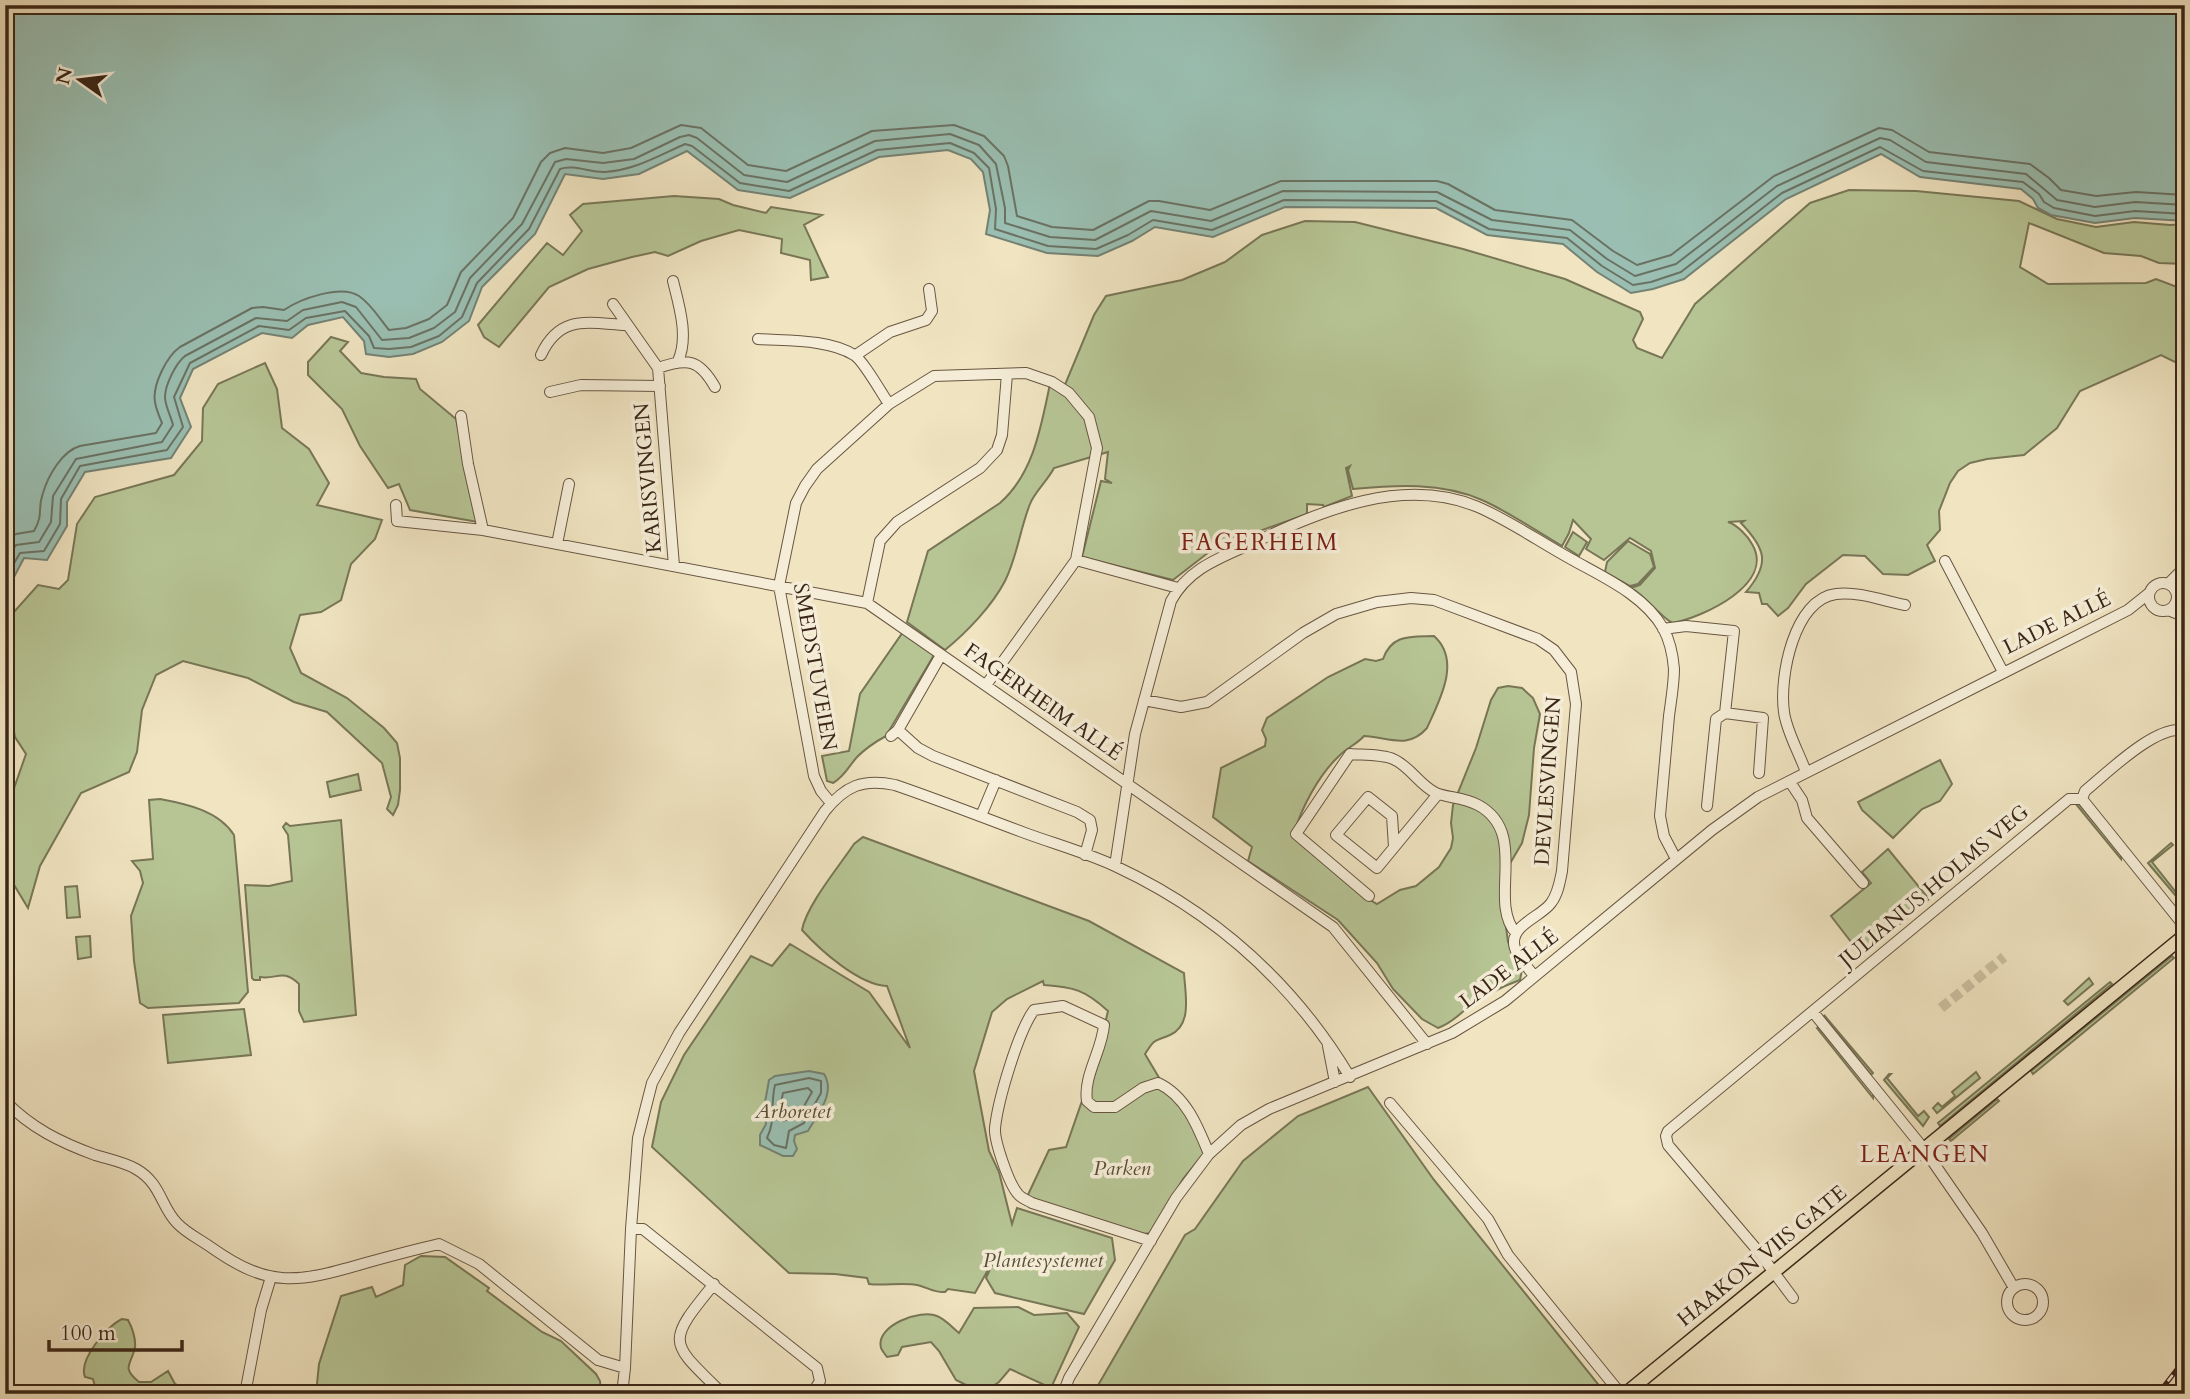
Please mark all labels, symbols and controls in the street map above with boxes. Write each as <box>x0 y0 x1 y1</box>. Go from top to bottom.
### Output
north arrow <box>46 46 116 116</box>
text: N <box>50 64 79 87</box>
street label: KARISVINGEN <box>627 402 669 554</box>
district label: FAGERHEIM <box>1181 527 1339 558</box>
street label: SMEDSTUVEIEN <box>786 581 844 753</box>
street label: LADE ALLÉ <box>1998 584 2116 662</box>
street label: FAGERHEIM ALLÉ <box>958 636 1128 768</box>
street label: DEVLESVINGEN <box>1528 695 1568 867</box>
street label: JULIANUS HOLMS VEG <box>1831 798 2035 976</box>
street label: LADE ALLÉ <box>1454 922 1564 1016</box>
park label: Arboretet <box>754 1097 832 1126</box>
district label: LEANGEN <box>1860 1139 1990 1170</box>
park label: Parken <box>1093 1154 1151 1183</box>
street label: HAAKON VIIS GATE <box>1671 1178 1853 1334</box>
park label: Plantesystemet <box>983 1246 1104 1275</box>
scale bar <box>49 1308 182 1352</box>
text: 100 m <box>60 1319 116 1348</box>

